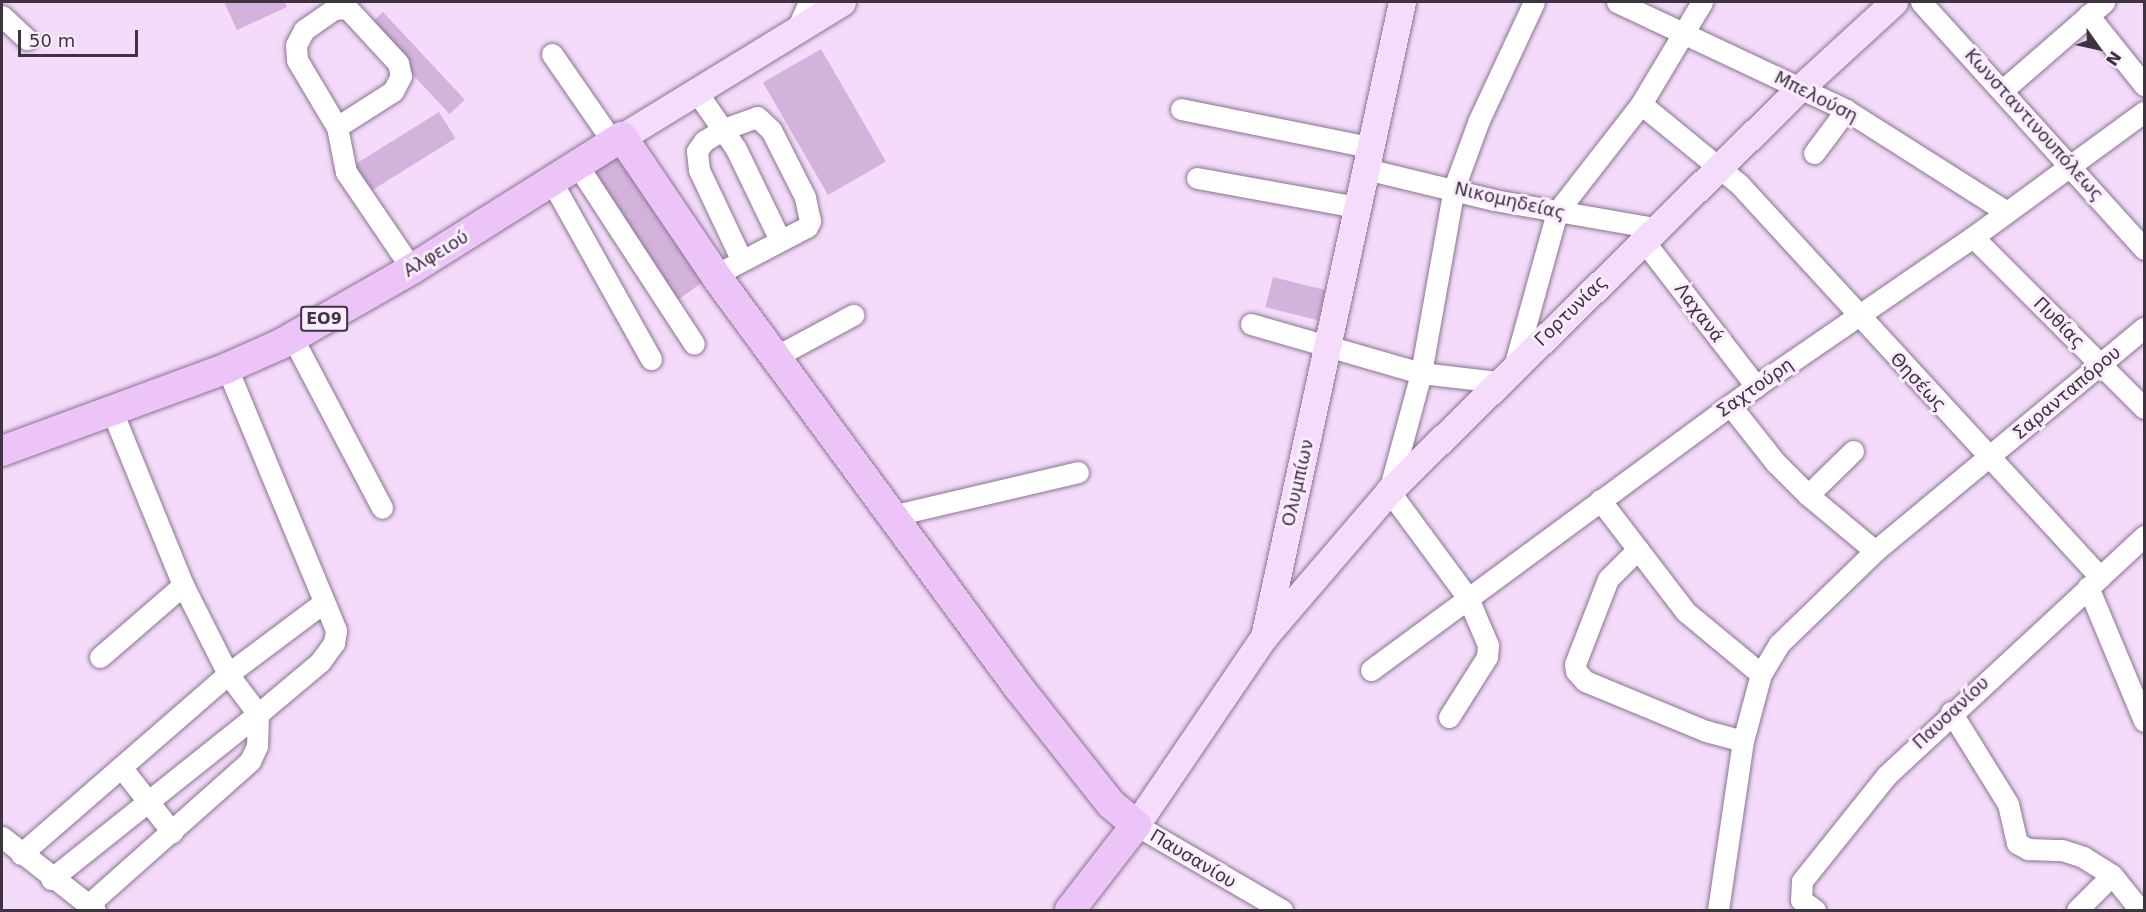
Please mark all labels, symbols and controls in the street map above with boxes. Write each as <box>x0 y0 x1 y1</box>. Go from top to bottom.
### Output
scale bar <box>21 18 141 56</box>
north arrow <box>2068 18 2128 78</box>
text: 50 m <box>29 30 75 51</box>
street label: Κωνσταντινουπόλεως <box>1960 44 2108 206</box>
text: N <box>2102 47 2125 69</box>
street label: Μπελούση <box>1771 67 1861 127</box>
street label: Νικομηδείας <box>1452 178 1568 224</box>
street label: Αλφειού <box>400 226 472 282</box>
street label: Γορτυνίας <box>1530 271 1612 351</box>
street label: Λαχανά <box>1670 279 1728 347</box>
street label: Πυθίας <box>2029 293 2089 353</box>
road number: ΕΟ9 <box>300 306 348 332</box>
street label: Σαρανταπόρου <box>2009 342 2125 444</box>
street label: Θησέως <box>1885 348 1951 416</box>
street label: Σαχτούρη <box>1712 354 1798 422</box>
street label: Ολυμπίων <box>1277 437 1319 529</box>
street label: Παυσανίου <box>1908 672 1994 754</box>
street label: Παυσανίου <box>1146 825 1240 893</box>

